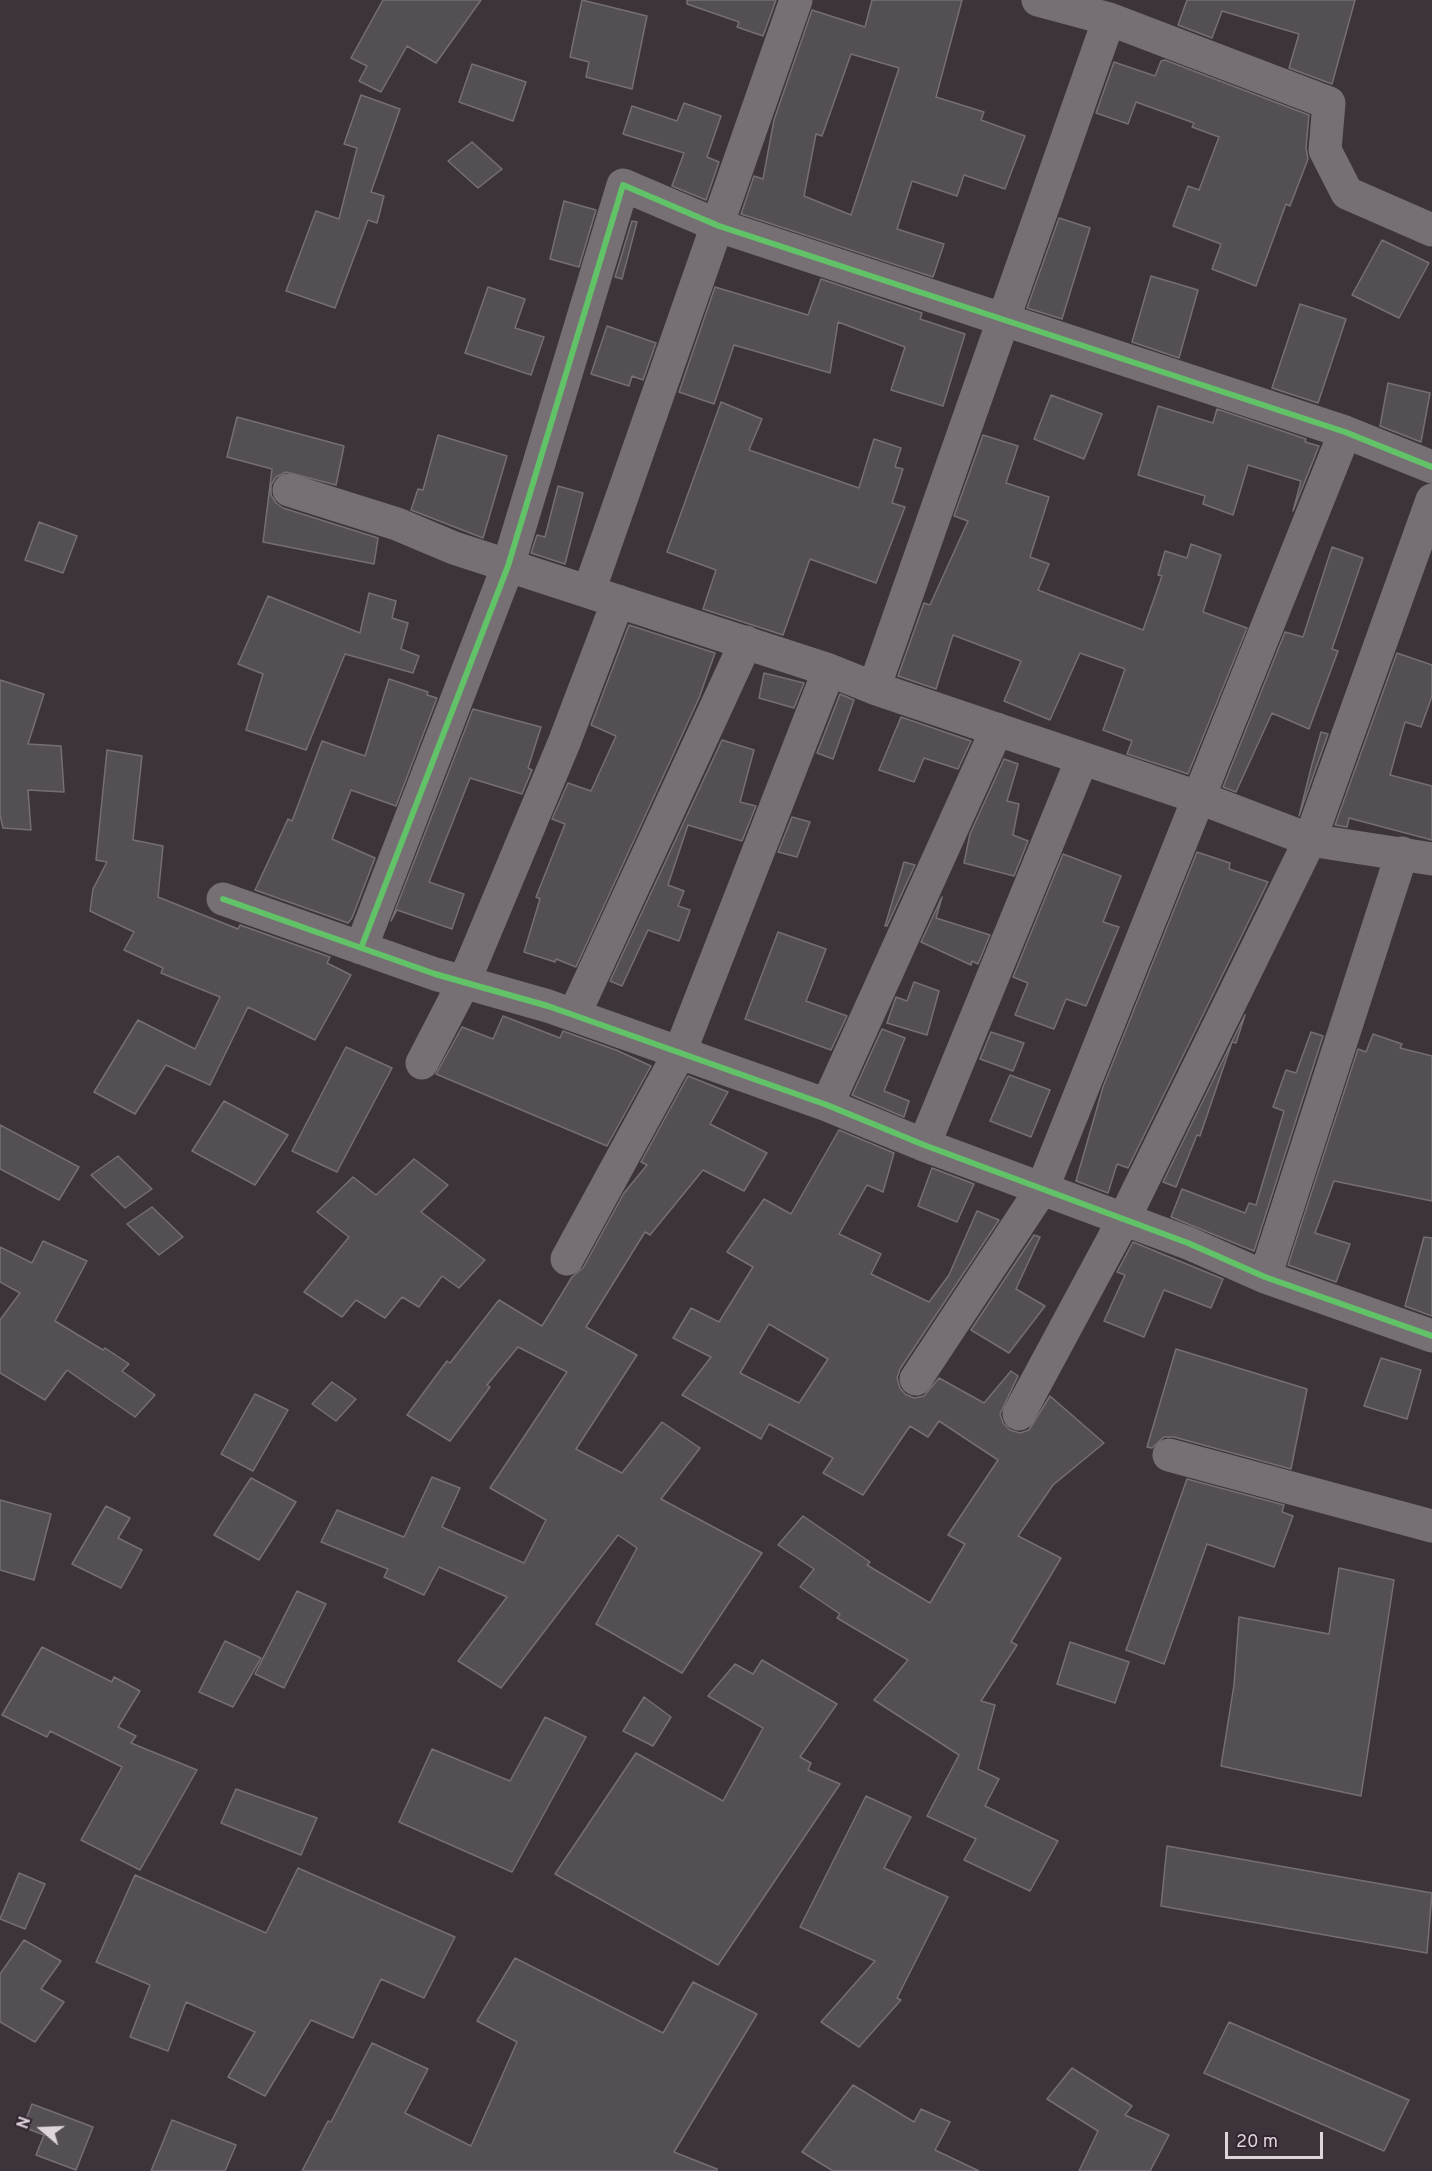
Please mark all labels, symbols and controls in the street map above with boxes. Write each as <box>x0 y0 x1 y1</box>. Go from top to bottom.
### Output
north arrow <box>12 2099 72 2159</box>
text: N <box>14 2114 36 2132</box>
scale bar <box>1228 2120 1326 2158</box>
text: 20 m <box>1236 2131 1278 2154</box>

